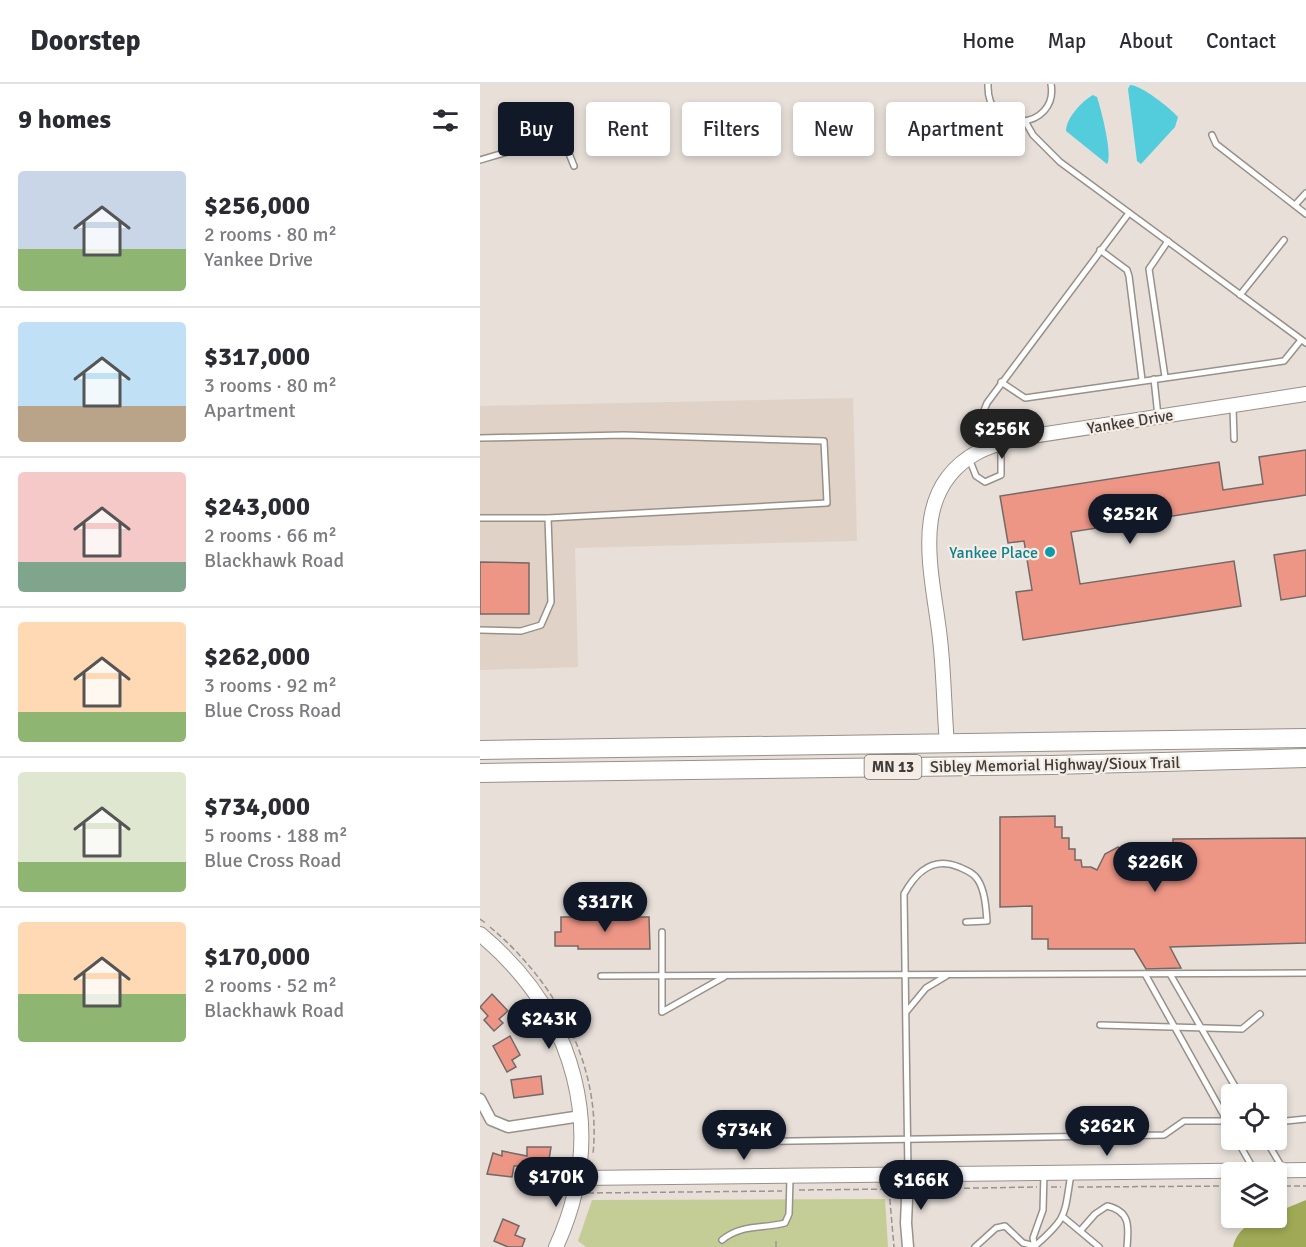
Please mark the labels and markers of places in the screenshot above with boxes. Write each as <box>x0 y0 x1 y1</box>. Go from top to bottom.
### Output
pin: $256K <box>960 409 1044 460</box>
pin: $252K <box>1088 494 1172 545</box>
place label: Yankee Place <box>949 543 1038 563</box>
marker: Yankee Place <box>1043 545 1057 559</box>
pin: $226K <box>1113 842 1197 893</box>
pin: $317K <box>563 882 647 933</box>
pin: $243K <box>507 999 591 1050</box>
pin: $262K <box>1065 1106 1149 1157</box>
pin: $734K <box>702 1110 786 1161</box>
pin: $170K <box>514 1157 598 1208</box>
pin: $166K <box>879 1160 963 1211</box>

